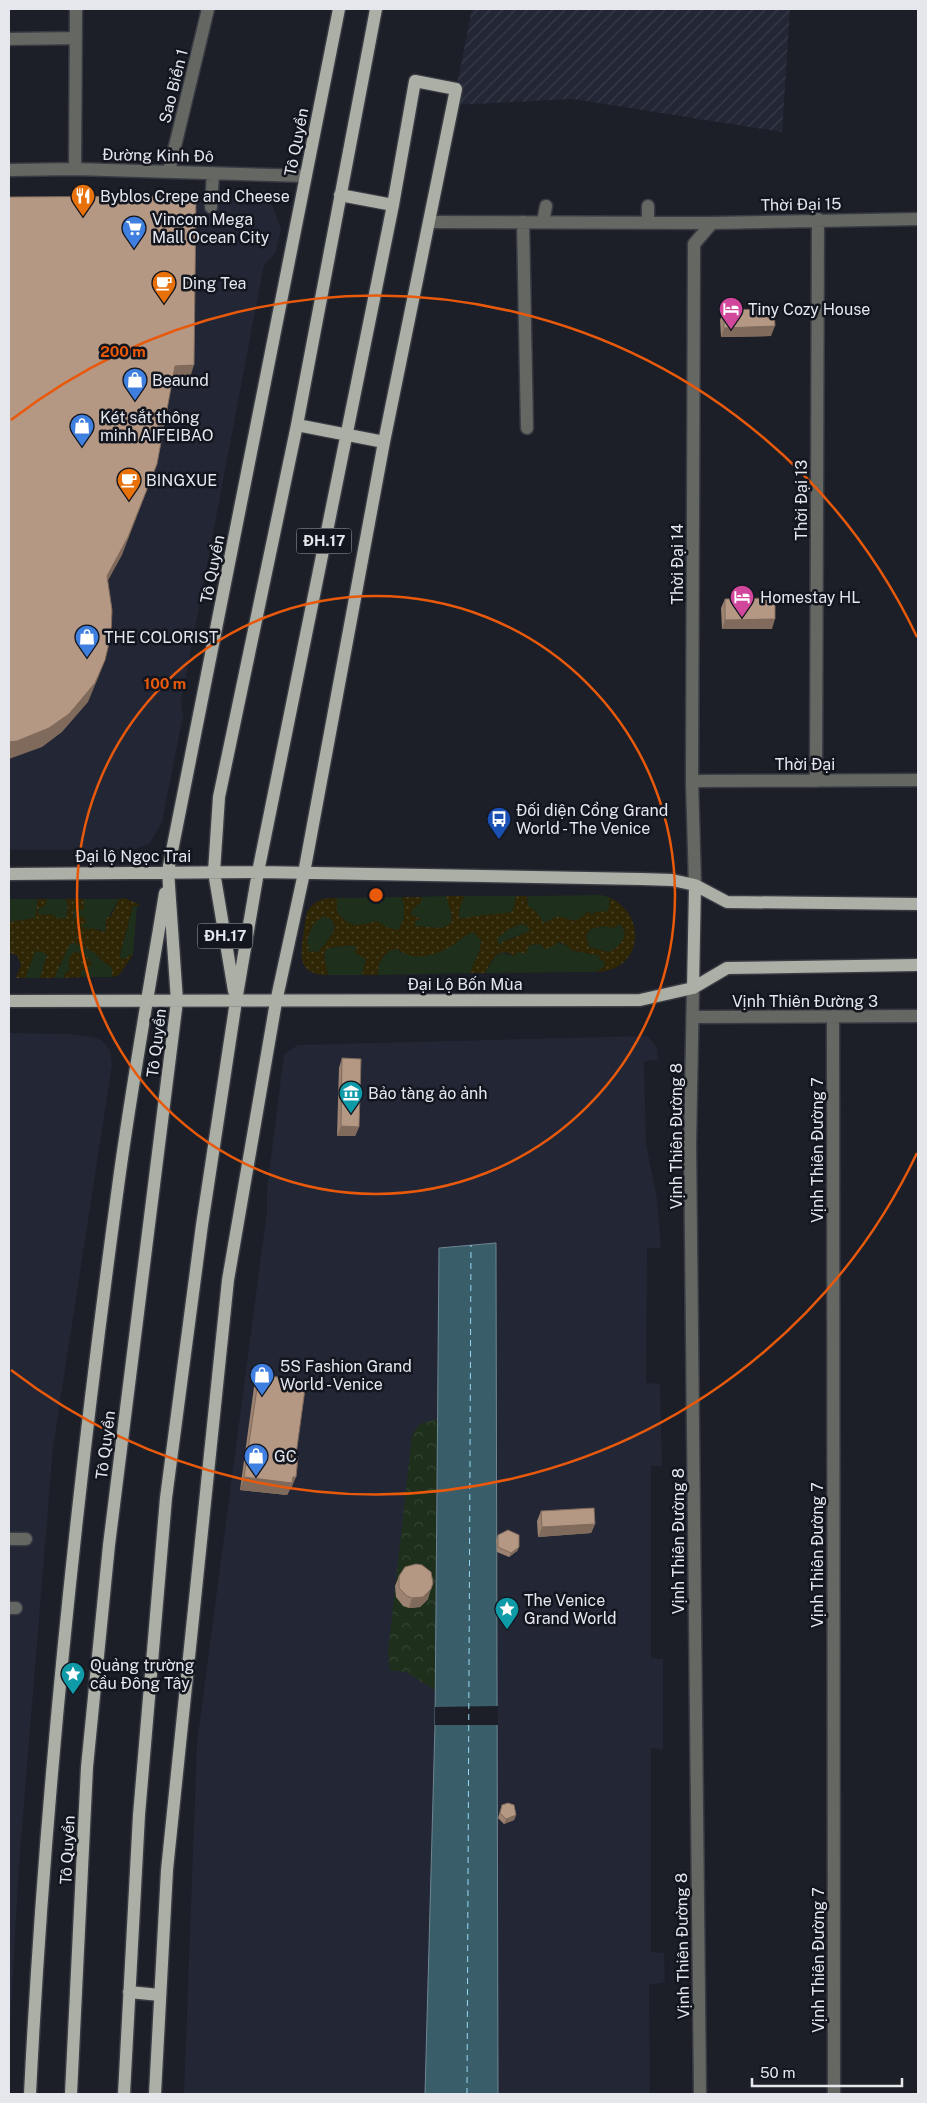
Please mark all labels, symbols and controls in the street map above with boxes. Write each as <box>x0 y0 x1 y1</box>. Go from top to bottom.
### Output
street label: Sao Biển 1 <box>155 47 192 125</box>
street label: Tô Quyền <box>281 106 312 178</box>
street label: Đường Kinh Đô <box>102 145 214 166</box>
restaurant icon: Byblos Crepe and Cheese <box>70 183 96 217</box>
place label: Byblos Crepe and Cheese <box>100 187 290 206</box>
street label: Thời Đại 15 <box>760 194 842 215</box>
place label: Vincom Mega Mall Ocean City <box>152 210 270 247</box>
supermarket icon: Vincom Mega Mall Ocean City <box>121 215 147 249</box>
cafe icon: Ding Tea <box>151 270 177 304</box>
place label: Ding Tea <box>182 274 246 293</box>
hotel icon: Tiny Cozy House <box>718 296 744 330</box>
place label: Tiny Cozy House <box>748 300 870 319</box>
text: 200 m <box>100 343 146 360</box>
shop icon: Beaund <box>122 367 148 401</box>
place label: Beaund <box>152 371 209 390</box>
place label: Két sắt thông minh AIFEIBAO <box>100 408 213 445</box>
shop icon: Két sắt thông minh AIFEIBAO <box>69 413 95 447</box>
street label: Thời Đại 13 <box>792 460 811 540</box>
cafe icon: BINGXUE <box>116 467 142 501</box>
place label: BINGXUE <box>146 471 217 490</box>
street label: Thời Đại 14 <box>668 524 687 604</box>
road number: ĐH.17 <box>296 528 352 554</box>
street label: Tô Quyền <box>197 533 228 605</box>
hotel icon: Homestay HL <box>729 584 755 618</box>
place label: Homestay HL <box>760 588 861 607</box>
shop icon: THE COLORIST <box>74 624 100 658</box>
place label: THE COLORIST <box>104 628 219 647</box>
text: 100 m <box>144 675 186 692</box>
street label: Thời Đại <box>775 755 835 774</box>
place label: Đối diện Cổng Grand World - The Venice <box>516 801 668 838</box>
bus stop icon: Đối diện Cổng Grand World - The Venice <box>486 806 512 840</box>
street label: Đại lộ Ngọc Trai <box>75 847 191 866</box>
centre of rings <box>367 886 385 904</box>
road number: ĐH.17 <box>198 924 252 948</box>
street label: Đại Lộ Bốn Mùa <box>407 975 523 994</box>
street label: Vịnh Thiên Đường 3 <box>732 992 878 1011</box>
street label: Tô Quyền <box>143 1008 170 1079</box>
street label: Vịnh Thiên Đường 8 <box>667 1063 686 1209</box>
street label: Vịnh Thiên Đường 7 <box>808 1077 827 1223</box>
museum icon: Bảo tàng ảo ảnh <box>338 1080 364 1114</box>
place label: Bảo tàng ảo ảnh <box>368 1084 488 1103</box>
place label: 5S Fashion Grand World - Venice <box>280 1357 412 1394</box>
shop icon: 5S Fashion Grand World - Venice <box>249 1362 275 1396</box>
street label: Tô Quyền <box>92 1410 119 1481</box>
shop icon: GC <box>243 1443 269 1477</box>
place label: GC <box>274 1447 297 1466</box>
street label: Vịnh Thiên Đường 8 <box>669 1468 688 1614</box>
street label: Vịnh Thiên Đường 7 <box>808 1482 827 1628</box>
place label: The Venice Grand World <box>524 1591 617 1628</box>
place icon: The Venice Grand World <box>494 1596 520 1630</box>
place label: Quảng trường cầu Đông Tây <box>90 1656 195 1693</box>
place icon: Quảng trường cầu Đông Tây <box>60 1661 86 1695</box>
street label: Tô Quyền <box>56 1815 79 1885</box>
street label: Vịnh Thiên Đường 8 <box>672 1873 693 2019</box>
street label: Vịnh Thiên Đường 7 <box>809 1887 828 2033</box>
scale bar <box>752 2056 902 2088</box>
text: 50 m <box>760 2064 795 2081</box>

